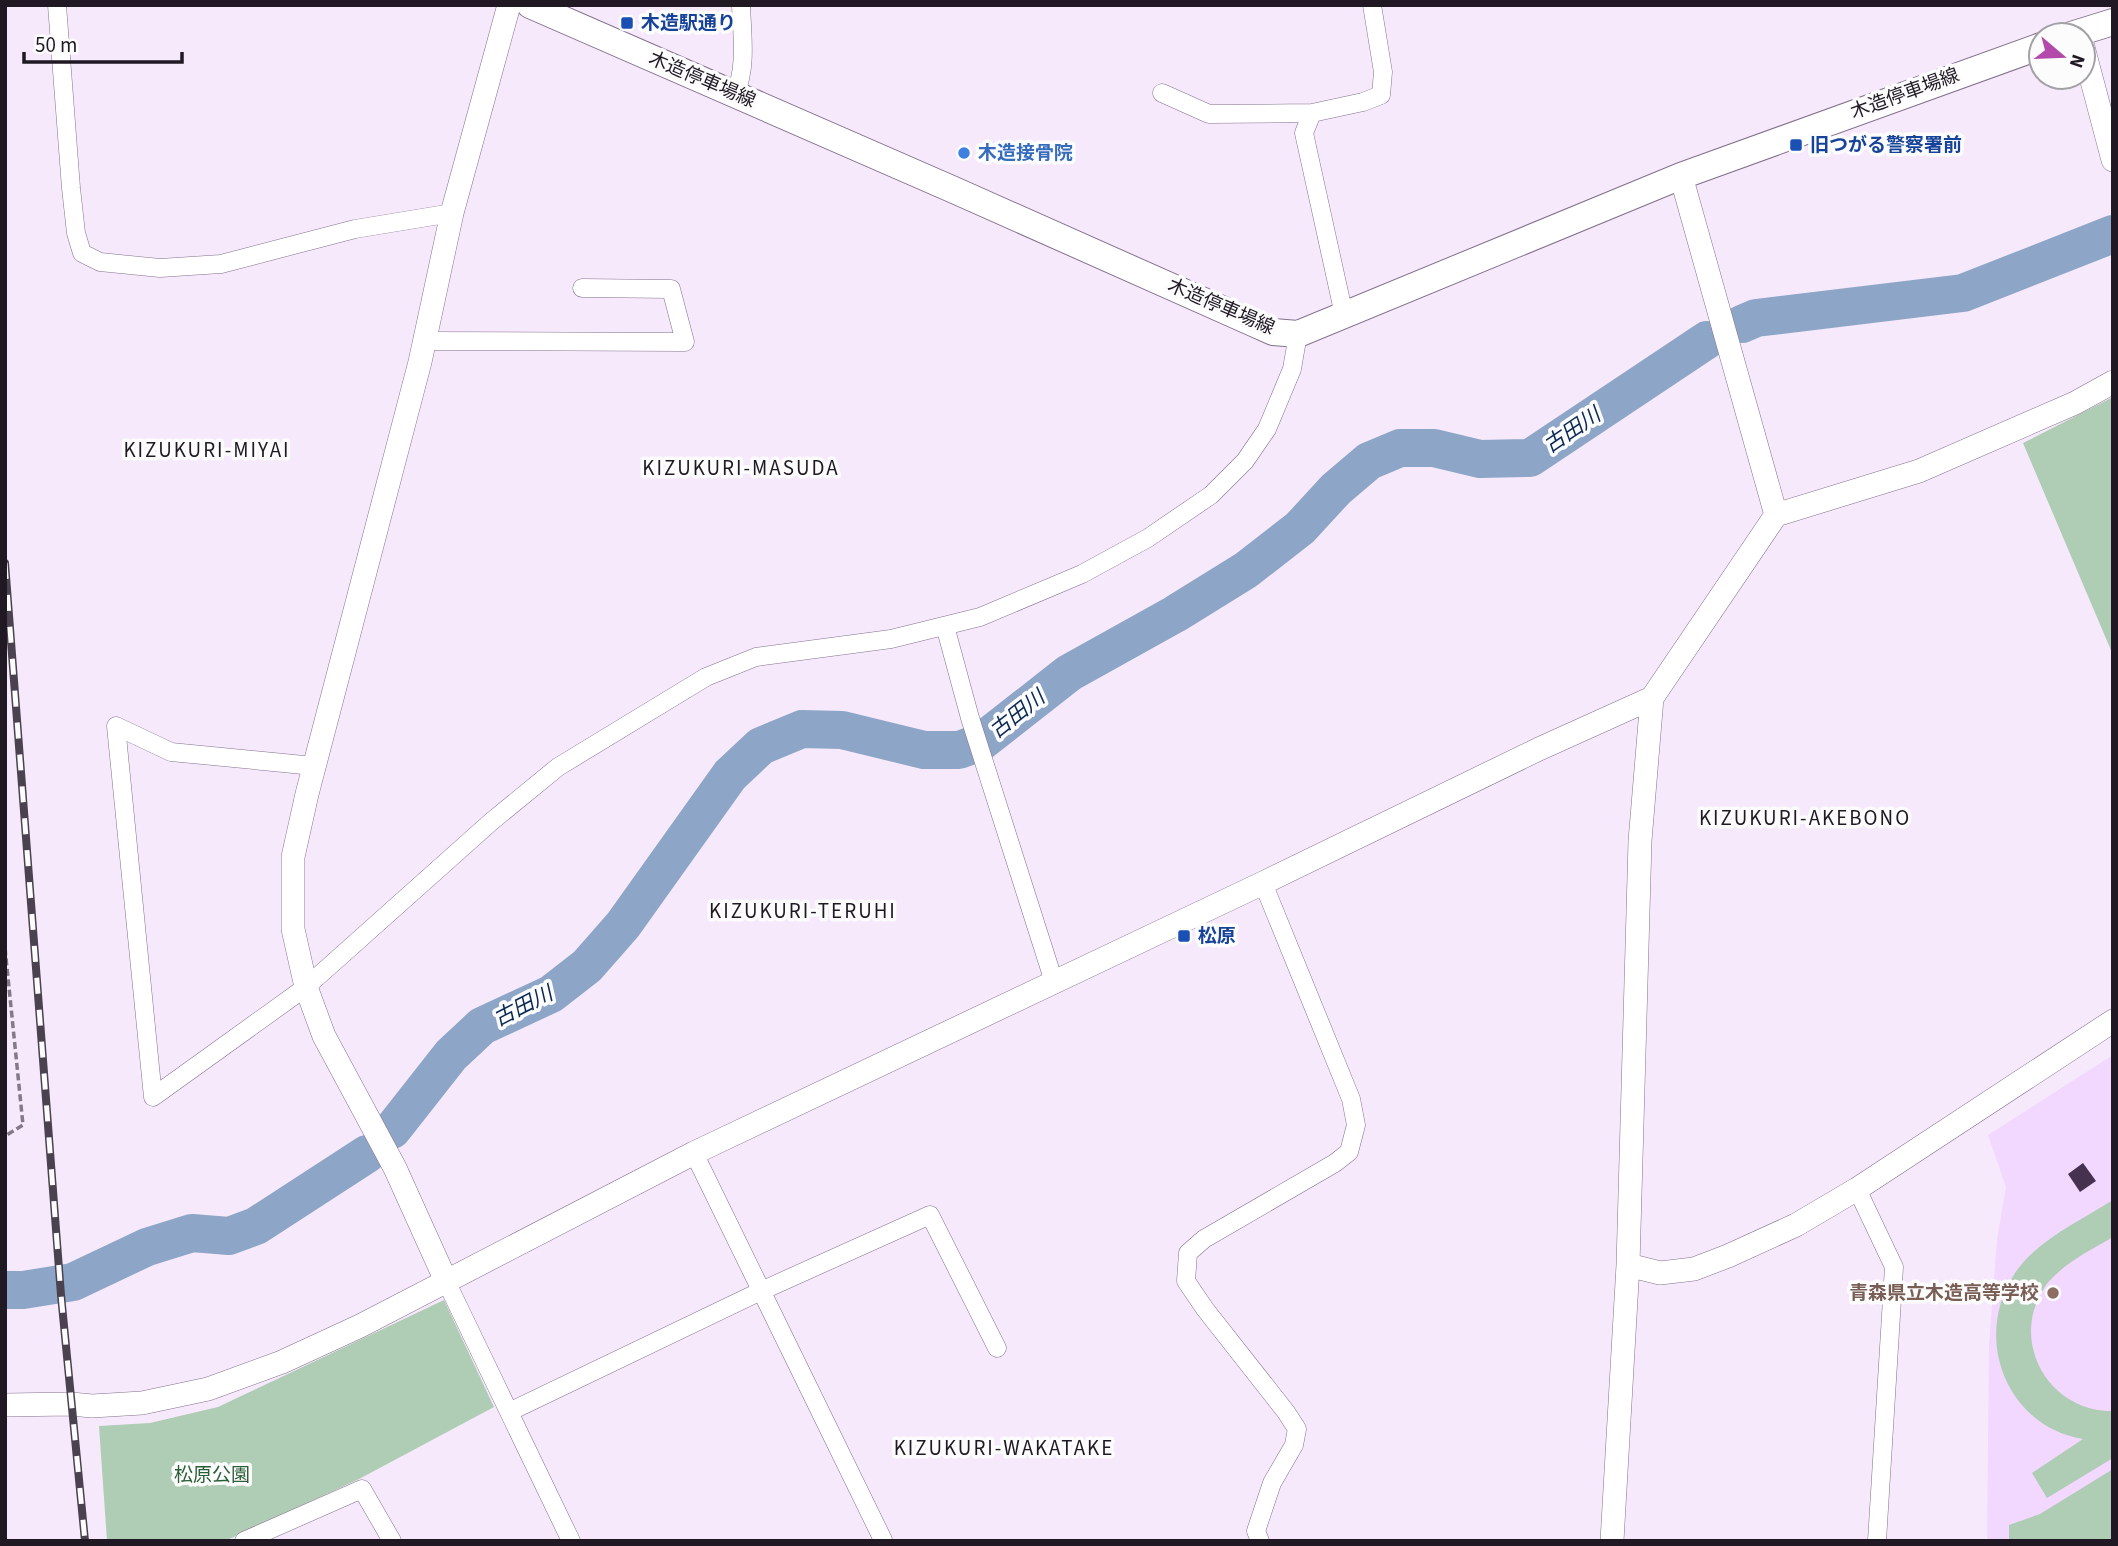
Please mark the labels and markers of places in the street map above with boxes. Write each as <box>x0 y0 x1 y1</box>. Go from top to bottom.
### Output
place label: 木造駅通り <box>641 10 736 37</box>
marker: 木造駅通り <box>619 15 635 31</box>
place label: 旧つがる警察署前 <box>1810 132 1962 159</box>
marker: 旧つがる警察署前 <box>1788 137 1804 153</box>
place label: 木造接骨院 <box>978 140 1073 167</box>
marker: 木造接骨院 <box>956 145 972 161</box>
place label: 松原 <box>1198 923 1236 950</box>
marker: 松原 <box>1176 928 1192 944</box>
place label: 青森県立木造高等学校 <box>1849 1280 2039 1307</box>
marker: 青森県立木造高等学校 <box>2045 1285 2061 1301</box>

